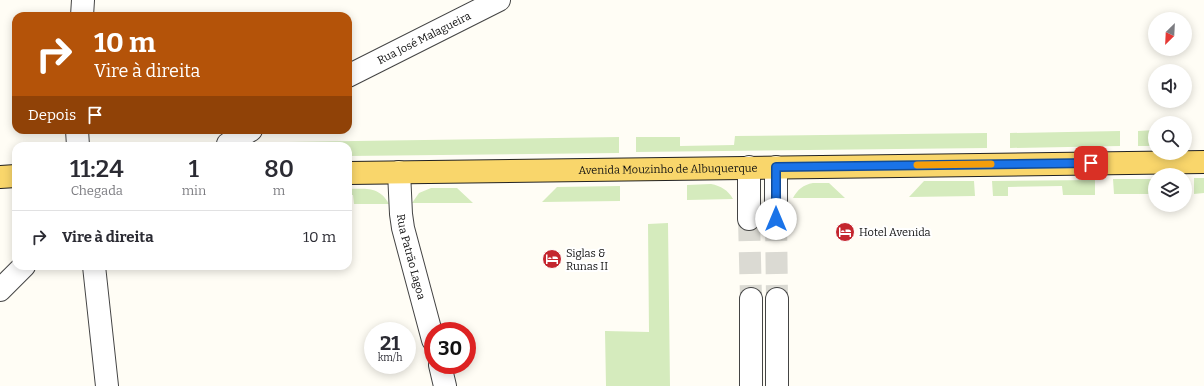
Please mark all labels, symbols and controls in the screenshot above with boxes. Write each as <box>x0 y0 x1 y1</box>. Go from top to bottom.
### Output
street label: Rua José Malagueira <box>375 9 473 67</box>
north arrow <box>1148 12 1192 56</box>
map controls <box>1148 12 1192 212</box>
text: 10 m <box>94 26 156 59</box>
icon: right <box>28 28 80 80</box>
text: Vire à direita <box>94 60 200 82</box>
button: sound <box>1148 64 1192 108</box>
icon: arrive <box>84 104 106 126</box>
text: Depois <box>28 106 76 124</box>
button: search <box>1148 116 1192 160</box>
pin <box>1074 146 1108 180</box>
icon: arrive <box>1080 152 1102 174</box>
text: 11:24 <box>70 155 124 183</box>
text: 1 <box>189 155 199 183</box>
text: 80 <box>264 155 294 183</box>
street label: Avenida Mouzinho de Albuquerque <box>578 162 758 177</box>
button: layers <box>1148 168 1192 212</box>
text: Chegada <box>71 183 123 198</box>
text: min <box>182 183 206 198</box>
text: m <box>273 183 285 198</box>
position arrow <box>755 198 797 240</box>
street label: Rua Patrão Lagoa <box>394 213 428 301</box>
hotel icon: Hotel Avenida <box>834 221 856 243</box>
icon: right <box>28 226 50 248</box>
place label: Hotel Avenida <box>859 226 931 239</box>
text: Vire à direita <box>62 228 154 246</box>
text: 10 m <box>303 228 336 246</box>
place label: Siglas & Runas II <box>566 247 608 273</box>
hotel icon: Siglas & Runas II <box>541 248 563 270</box>
speed limit sign: 30 <box>424 322 476 374</box>
text: 21 <box>380 331 400 355</box>
text: km/h <box>378 352 402 364</box>

